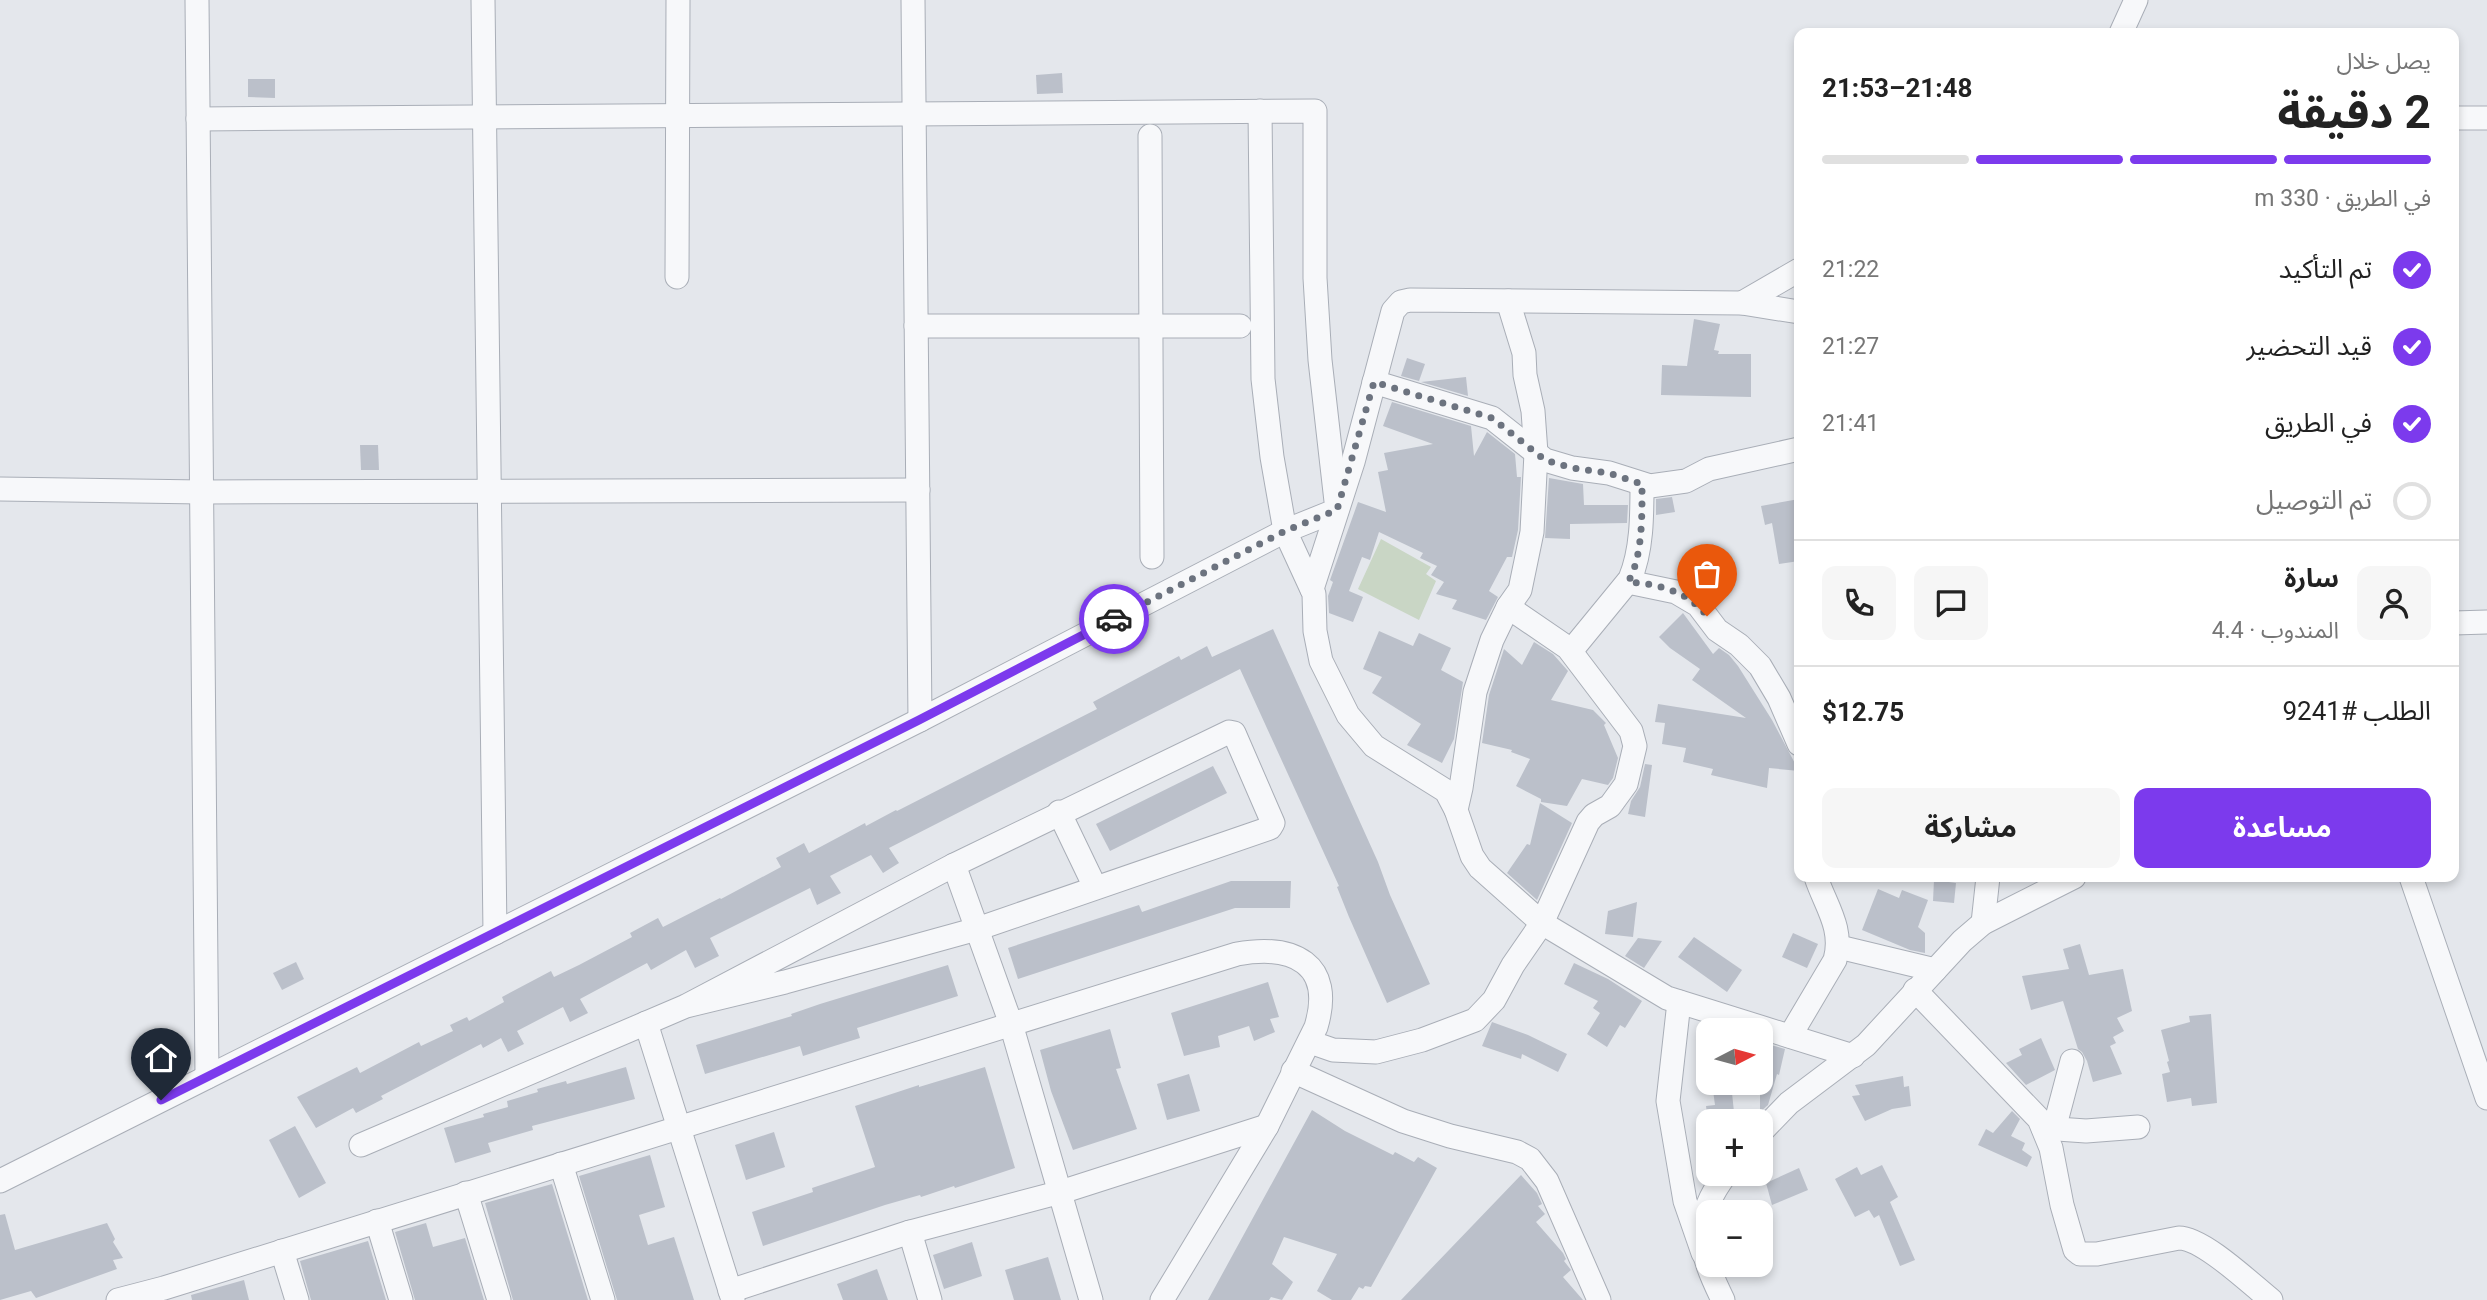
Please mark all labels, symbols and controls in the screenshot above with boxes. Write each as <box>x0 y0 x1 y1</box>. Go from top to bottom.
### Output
text: يصل خلال <box>2336 48 2431 75</box>
text: 21:48–21:53 <box>1822 73 1972 103</box>
text: 2 دقيقة <box>2277 85 2431 139</box>
text: في الطريق · 330 m <box>2254 185 2431 212</box>
icon: check <box>2393 251 2431 289</box>
text: تم التأكيد <box>2279 254 2372 284</box>
text: 21:22 <box>1822 256 1879 283</box>
icon: check <box>2393 328 2431 366</box>
text: قيد التحضير <box>2247 331 2372 361</box>
text: 21:27 <box>1822 333 1879 360</box>
icon: check <box>2393 405 2431 443</box>
text: في الطريق <box>2265 408 2372 438</box>
text: 21:41 <box>1822 410 1879 437</box>
text: تم التوصيل <box>2256 485 2372 515</box>
pin <box>1677 544 1737 616</box>
icon: bag <box>1688 555 1726 593</box>
text: سارة <box>2284 563 2339 593</box>
button: phone <box>1822 566 1896 640</box>
button: chat <box>1914 566 1988 640</box>
button: person <box>2357 566 2431 640</box>
courier <box>1079 584 1149 654</box>
icon: car <box>1095 600 1133 638</box>
text: المندوب · 4.4 <box>2212 617 2339 644</box>
text: الطلب #9241 <box>2282 696 2431 726</box>
text: $12.75 <box>1822 697 1904 727</box>
button: مشاركة <box>1822 788 2120 868</box>
button: مساعدة <box>2134 788 2431 868</box>
north arrow <box>1696 1018 1773 1096</box>
map controls <box>1696 1018 1773 1277</box>
pin <box>131 1028 191 1100</box>
icon: home <box>142 1039 180 1077</box>
button: + <box>1696 1109 1773 1186</box>
button: − <box>1696 1200 1773 1277</box>

